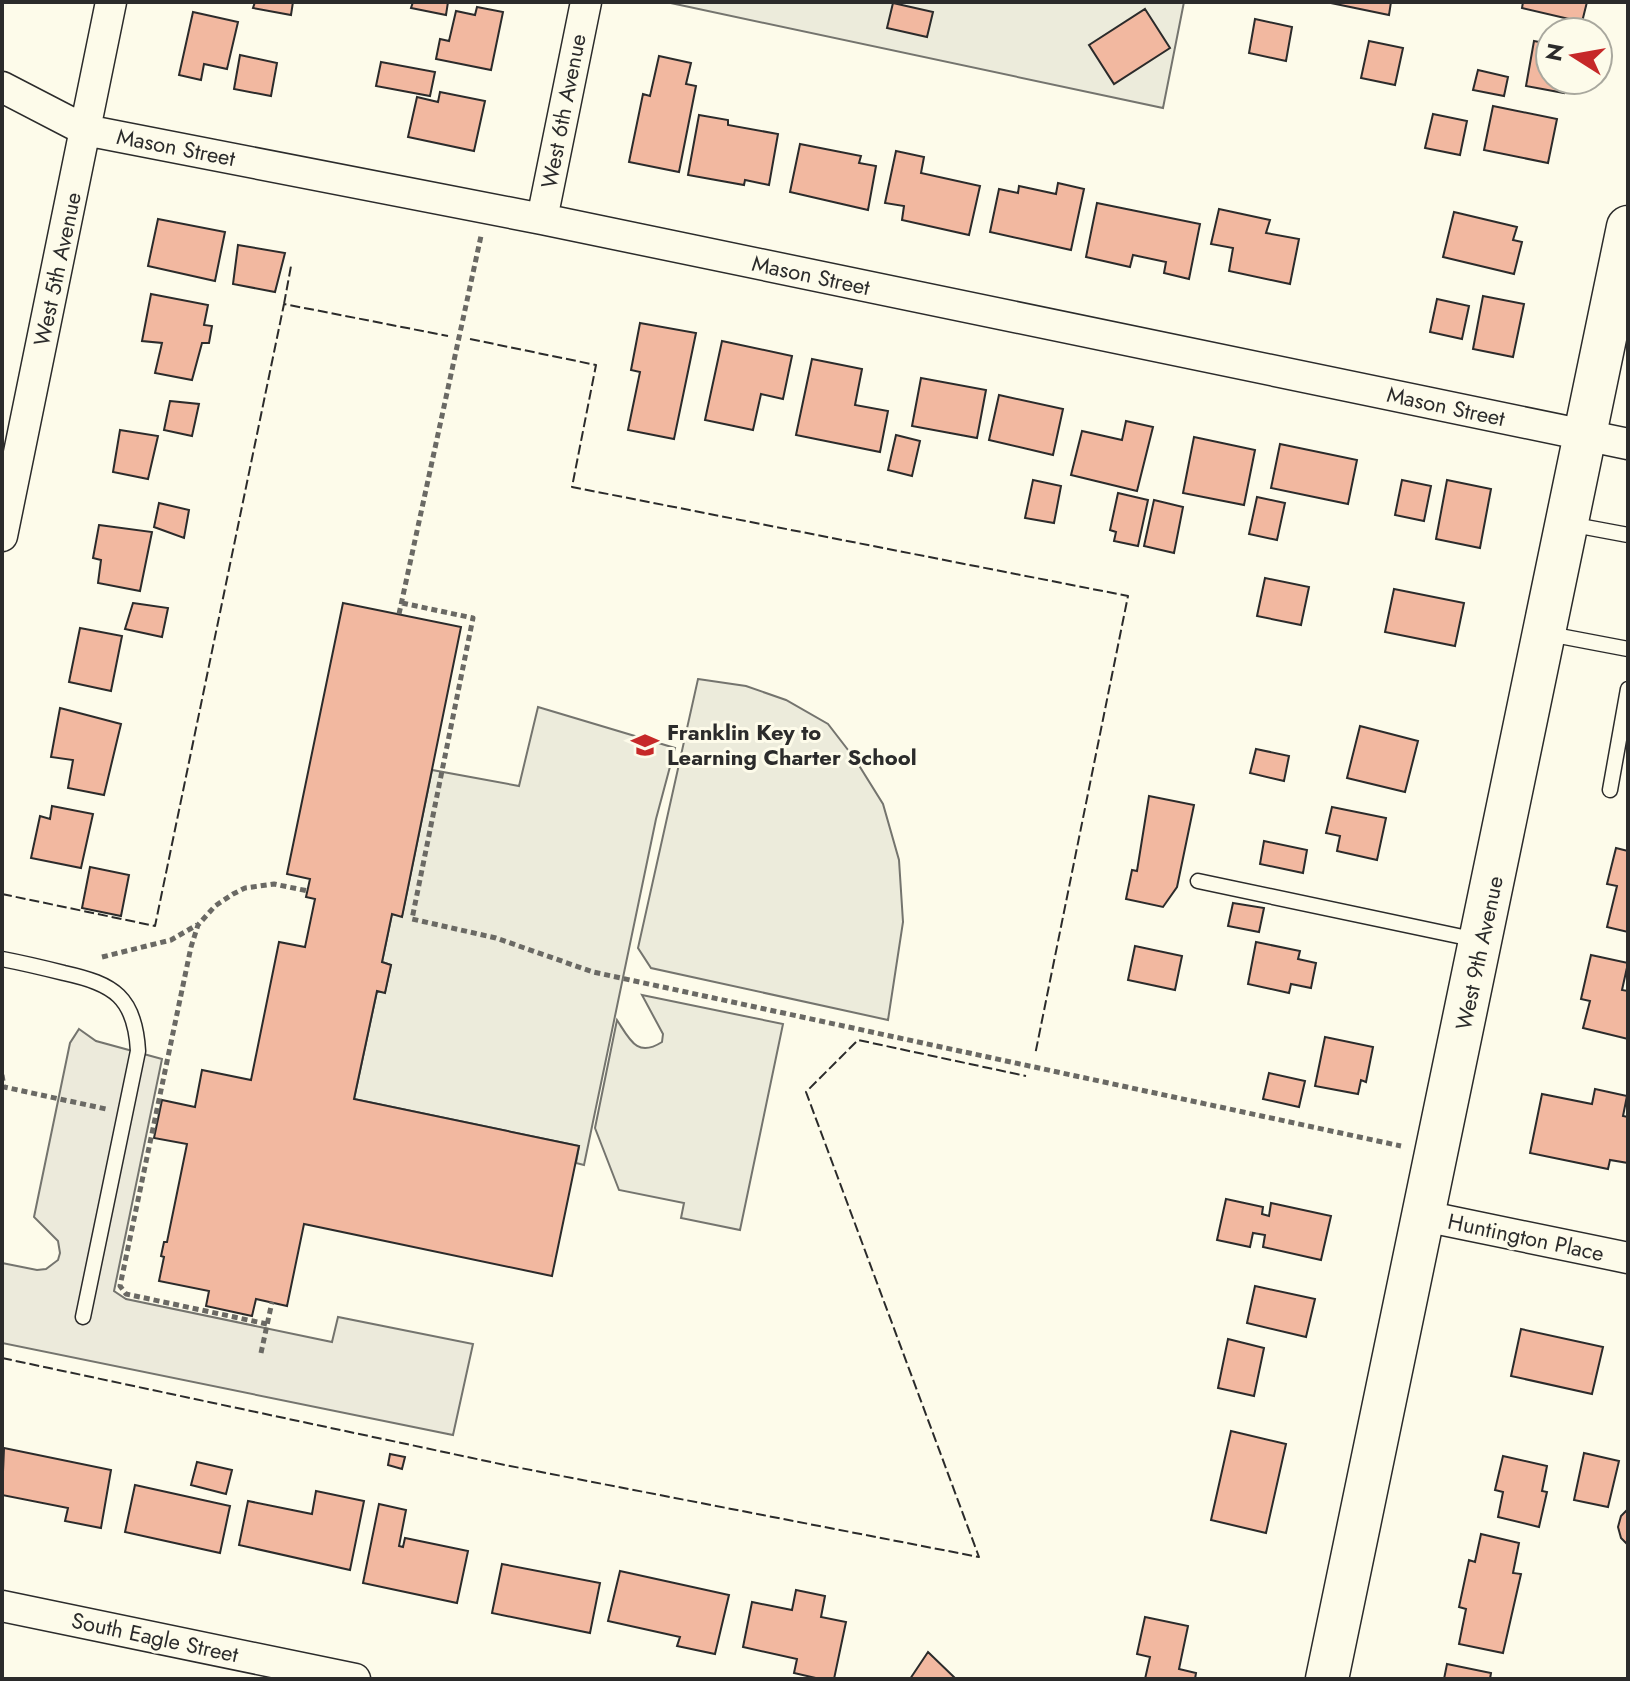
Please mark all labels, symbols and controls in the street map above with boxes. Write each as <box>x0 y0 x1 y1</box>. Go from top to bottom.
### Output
north arrow <box>1534 16 1614 96</box>
street label: West 6th Avenue <box>532 31 594 191</box>
text: N <box>1537 41 1572 64</box>
street label: Mason Street <box>114 120 239 174</box>
street label: West 5th Avenue <box>25 189 89 349</box>
street label: Mason Street <box>749 247 874 303</box>
street label: Mason Street <box>1384 378 1509 434</box>
place label: Franklin Key to Learning Charter School <box>667 716 917 773</box>
school or university icon: Franklin Key to Learning Charter School <box>630 730 660 760</box>
street label: West 9th Avenue <box>1447 873 1511 1033</box>
street label: Huntington Place <box>1445 1205 1607 1269</box>
street label: South Eagle Street <box>69 1604 242 1670</box>

